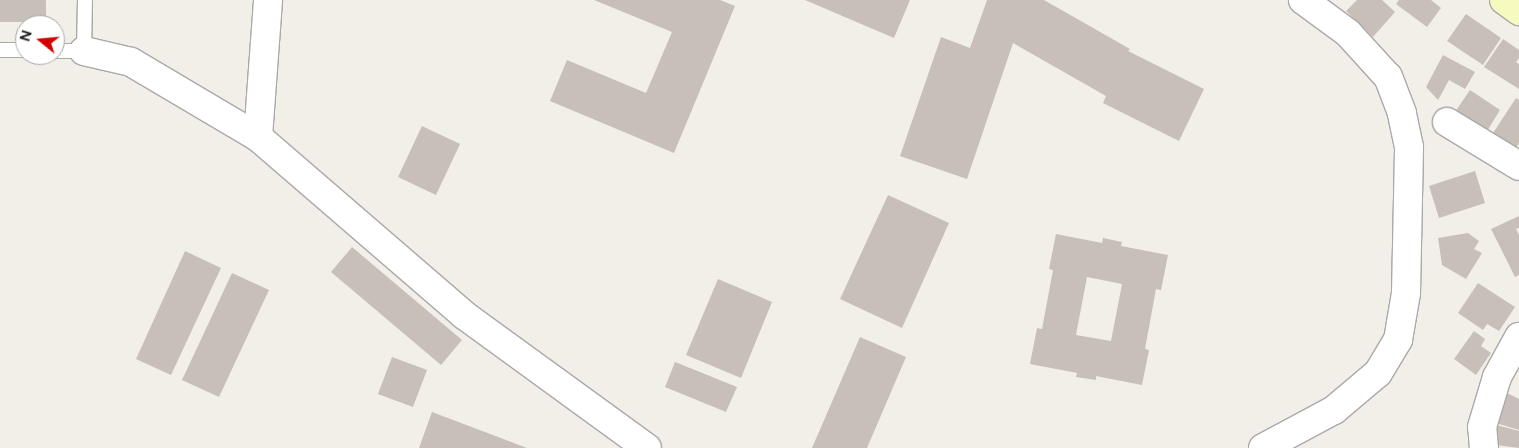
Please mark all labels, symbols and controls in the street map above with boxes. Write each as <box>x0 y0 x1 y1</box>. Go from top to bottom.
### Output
north arrow <box>15 15 65 65</box>
text: N <box>16 28 36 43</box>

